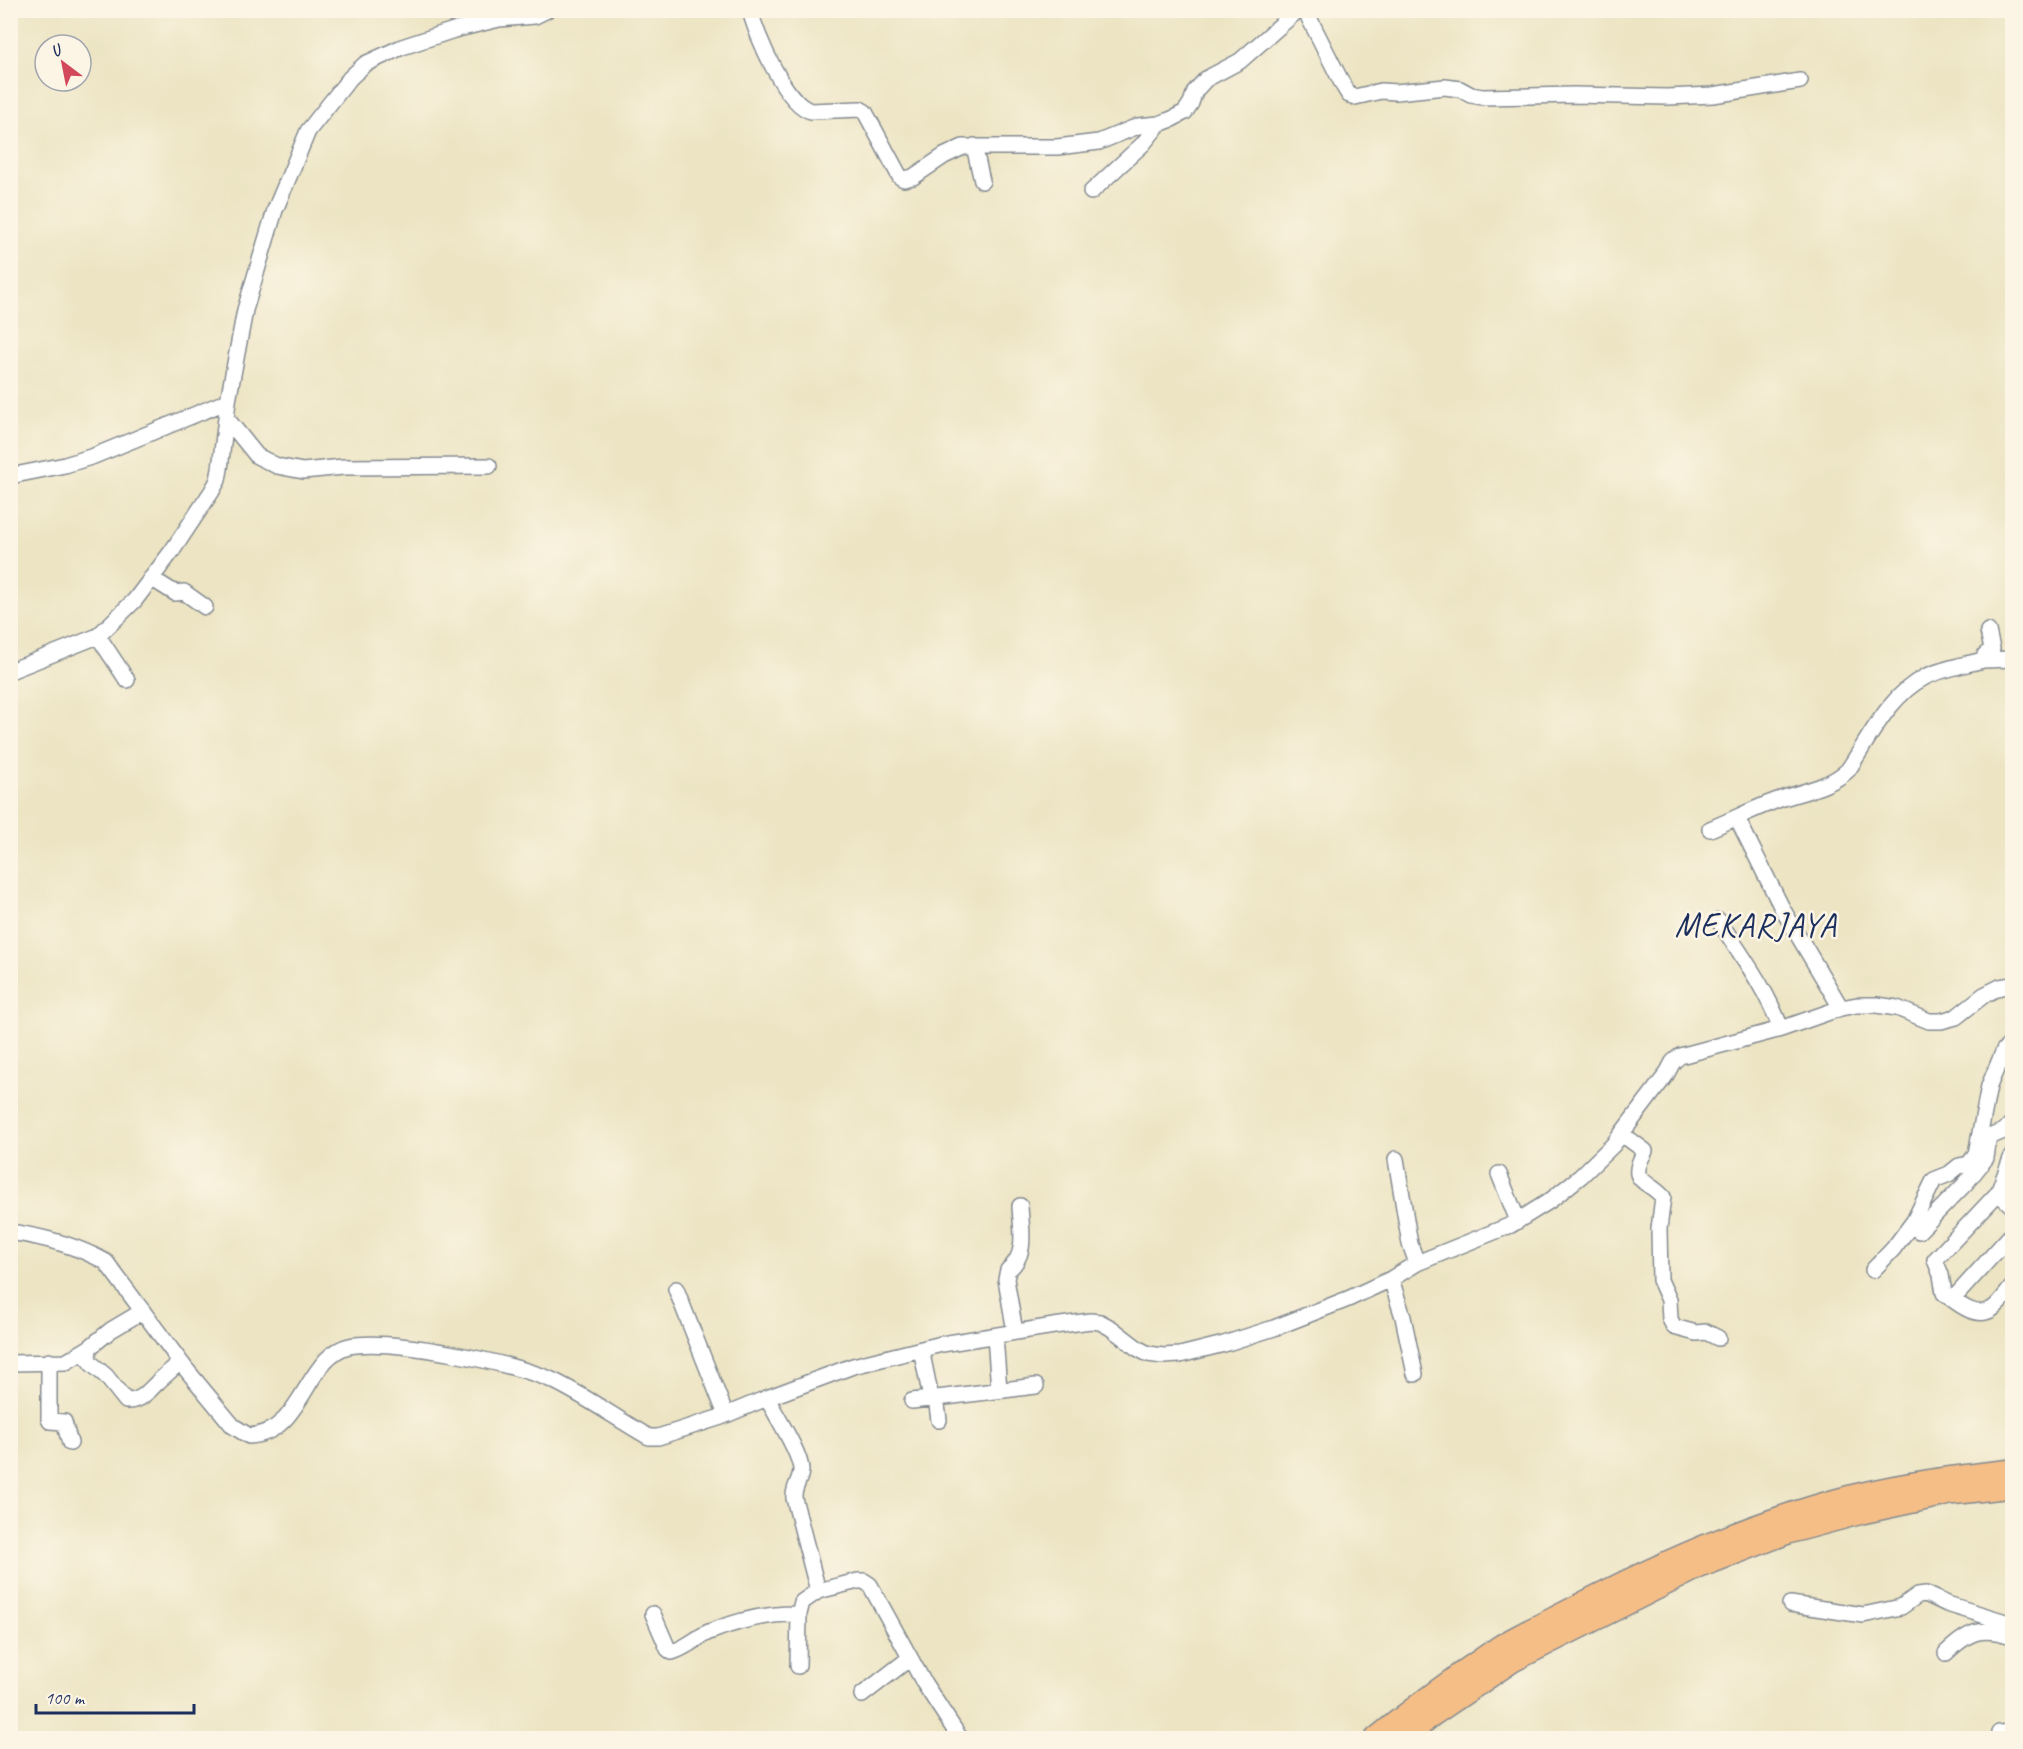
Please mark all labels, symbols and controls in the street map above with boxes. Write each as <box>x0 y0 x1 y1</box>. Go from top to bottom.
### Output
north arrow <box>33 33 93 93</box>
text: U <box>47 39 67 62</box>
district label: MEKARJAYA <box>1675 904 1837 946</box>
scale bar <box>36 1677 194 1715</box>
text: 100 m <box>45 1687 86 1709</box>

